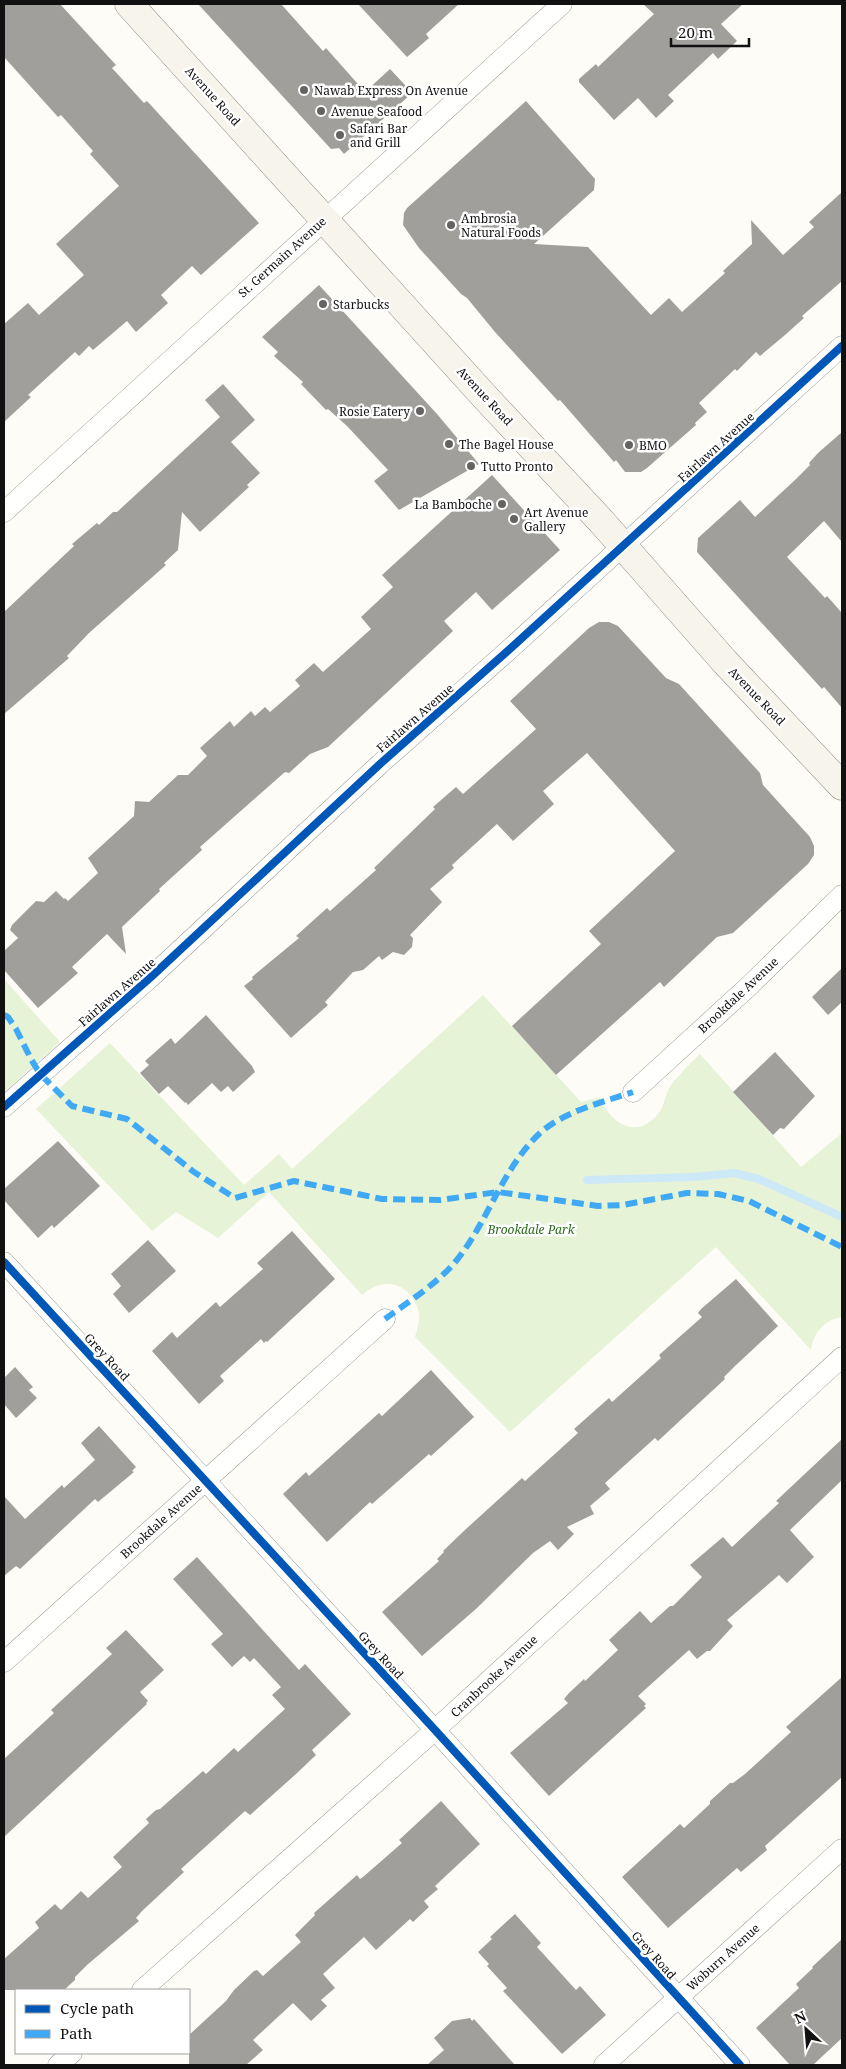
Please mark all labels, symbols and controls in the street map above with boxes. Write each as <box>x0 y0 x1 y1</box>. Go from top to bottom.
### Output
scale bar <box>671 15 748 47</box>
text: 20 m <box>678 22 713 42</box>
street label: Avenue Road <box>182 62 245 130</box>
place label: Nawab Express On Avenue <box>314 82 468 99</box>
marker: Nawab Express On Avenue <box>298 84 310 96</box>
place label: Avenue Seafood <box>331 103 423 120</box>
marker: Avenue Seafood <box>315 105 327 117</box>
place label: Safari Bar and Grill <box>350 120 408 151</box>
marker: Safari Bar and Grill <box>334 129 346 141</box>
place label: Ambrosia Natural Foods <box>461 210 541 241</box>
street label: St. Germain Avenue <box>234 213 330 301</box>
marker: Ambrosia Natural Foods <box>445 219 457 231</box>
place label: Starbucks <box>333 296 390 313</box>
marker: Starbucks <box>317 298 329 310</box>
street label: Avenue Road <box>453 363 517 430</box>
place label: Rosie Eatery <box>339 403 410 420</box>
marker: Rosie Eatery <box>414 405 426 417</box>
street label: Fairlawn Avenue <box>674 408 758 486</box>
place label: The Bagel House <box>459 436 554 453</box>
place label: BMO <box>639 437 667 454</box>
marker: The Bagel House <box>443 438 455 450</box>
marker: BMO <box>623 439 635 451</box>
place label: Tutto Pronto <box>481 458 553 475</box>
marker: Tutto Pronto <box>465 460 477 472</box>
place label: La Bamboche <box>414 496 492 513</box>
marker: La Bamboche <box>496 498 508 510</box>
place label: Art Avenue Gallery <box>524 504 588 535</box>
marker: Art Avenue Gallery <box>508 513 520 525</box>
street label: Avenue Road <box>725 663 790 729</box>
street label: Fairlawn Avenue <box>373 680 457 756</box>
street label: Brookdale Avenue <box>694 953 782 1037</box>
street label: Fairlawn Avenue <box>75 954 159 1030</box>
park label: Brookdale Park <box>486 1221 576 1238</box>
street label: Grey Road <box>81 1329 134 1385</box>
street label: Brookdale Avenue <box>117 1480 205 1562</box>
street label: Grey Road <box>355 1627 408 1683</box>
street label: Cranbrooke Avenue <box>447 1631 541 1721</box>
street label: Woburn Avenue <box>683 1920 763 1994</box>
street label: Grey Road <box>628 1927 681 1983</box>
legend <box>15 1989 190 2054</box>
text: Cycle path <box>60 1998 135 2018</box>
north arrow <box>781 2004 831 2054</box>
text: N <box>791 2006 809 2028</box>
text: Path <box>60 2023 93 2043</box>

